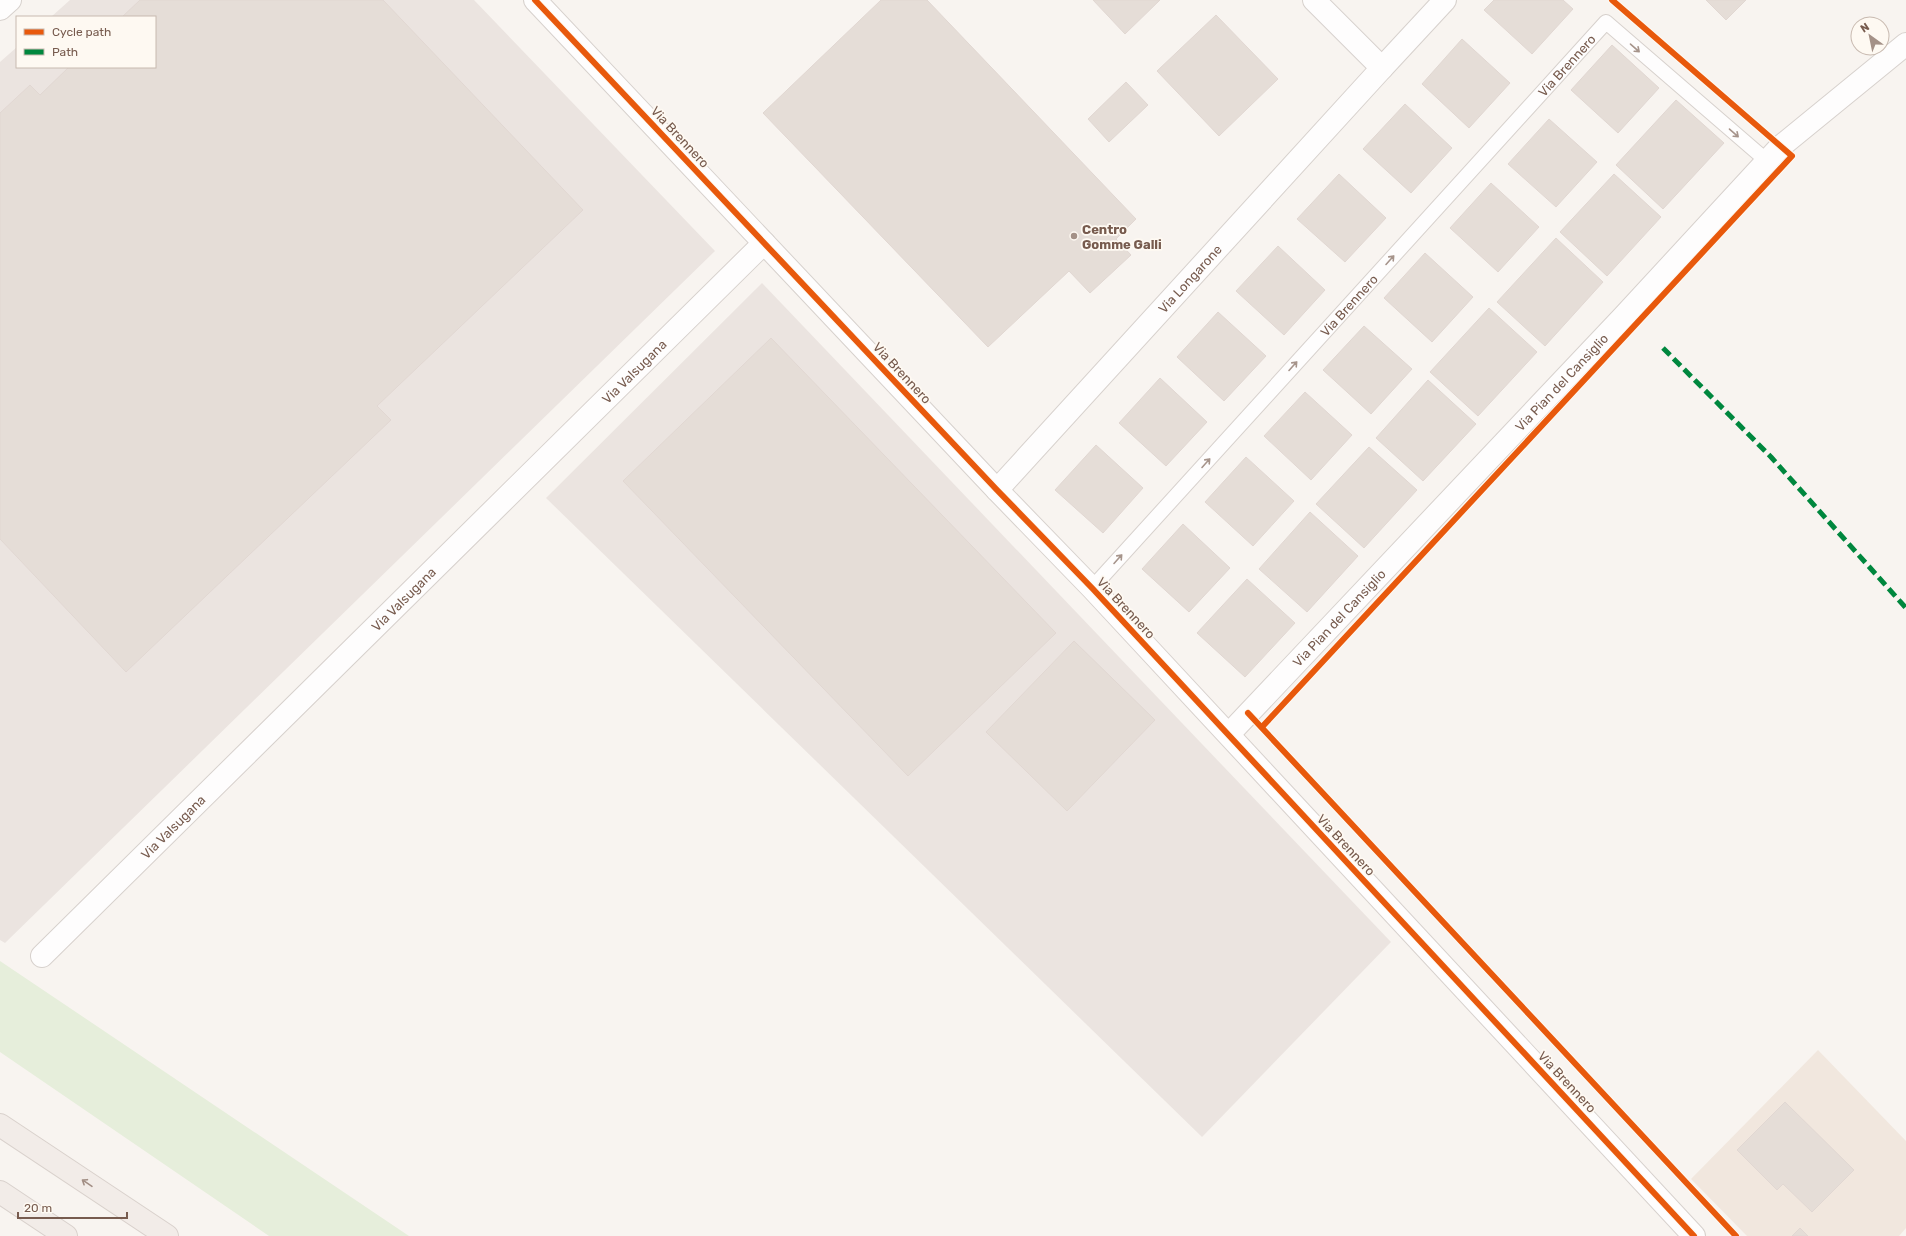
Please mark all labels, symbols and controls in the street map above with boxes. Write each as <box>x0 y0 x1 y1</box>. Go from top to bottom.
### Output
legend <box>16 16 156 68</box>
north arrow <box>1850 16 1890 56</box>
text: N <box>1858 20 1872 36</box>
text: Cycle path <box>52 25 111 39</box>
street label: Via Brennero <box>1535 31 1598 99</box>
one-way arrow <box>1630 43 1641 52</box>
text: Path <box>52 45 78 59</box>
street label: Via Brennero <box>648 103 712 171</box>
one-way arrow <box>1728 128 1739 137</box>
place label: Centro Gomme Galli <box>1082 222 1162 252</box>
marker: Centro Gomme Galli <box>1069 231 1079 241</box>
street label: Via Longarone <box>1155 242 1225 316</box>
one-way arrow <box>1385 255 1395 265</box>
street label: Via Brennero <box>1317 271 1381 339</box>
street label: Via Pian del Cansiglio <box>1512 330 1611 434</box>
street label: Via Valsugana <box>599 336 669 406</box>
street label: Via Brennero <box>870 339 934 407</box>
one-way arrow <box>1288 362 1297 372</box>
one-way arrow <box>1201 457 1210 468</box>
one-way arrow <box>1113 554 1123 564</box>
street label: Via Valsugana <box>368 564 439 634</box>
street label: Via Pian del Cansiglio <box>1289 566 1388 669</box>
street label: Via Brennero <box>1094 574 1158 642</box>
street label: Via Valsugana <box>138 792 208 862</box>
street label: Via Brennero <box>1314 811 1378 879</box>
street label: Via Brennero <box>1535 1048 1599 1116</box>
one-way arrow <box>82 1179 93 1188</box>
scale bar <box>18 1194 127 1220</box>
text: 20 m <box>24 1201 52 1215</box>

